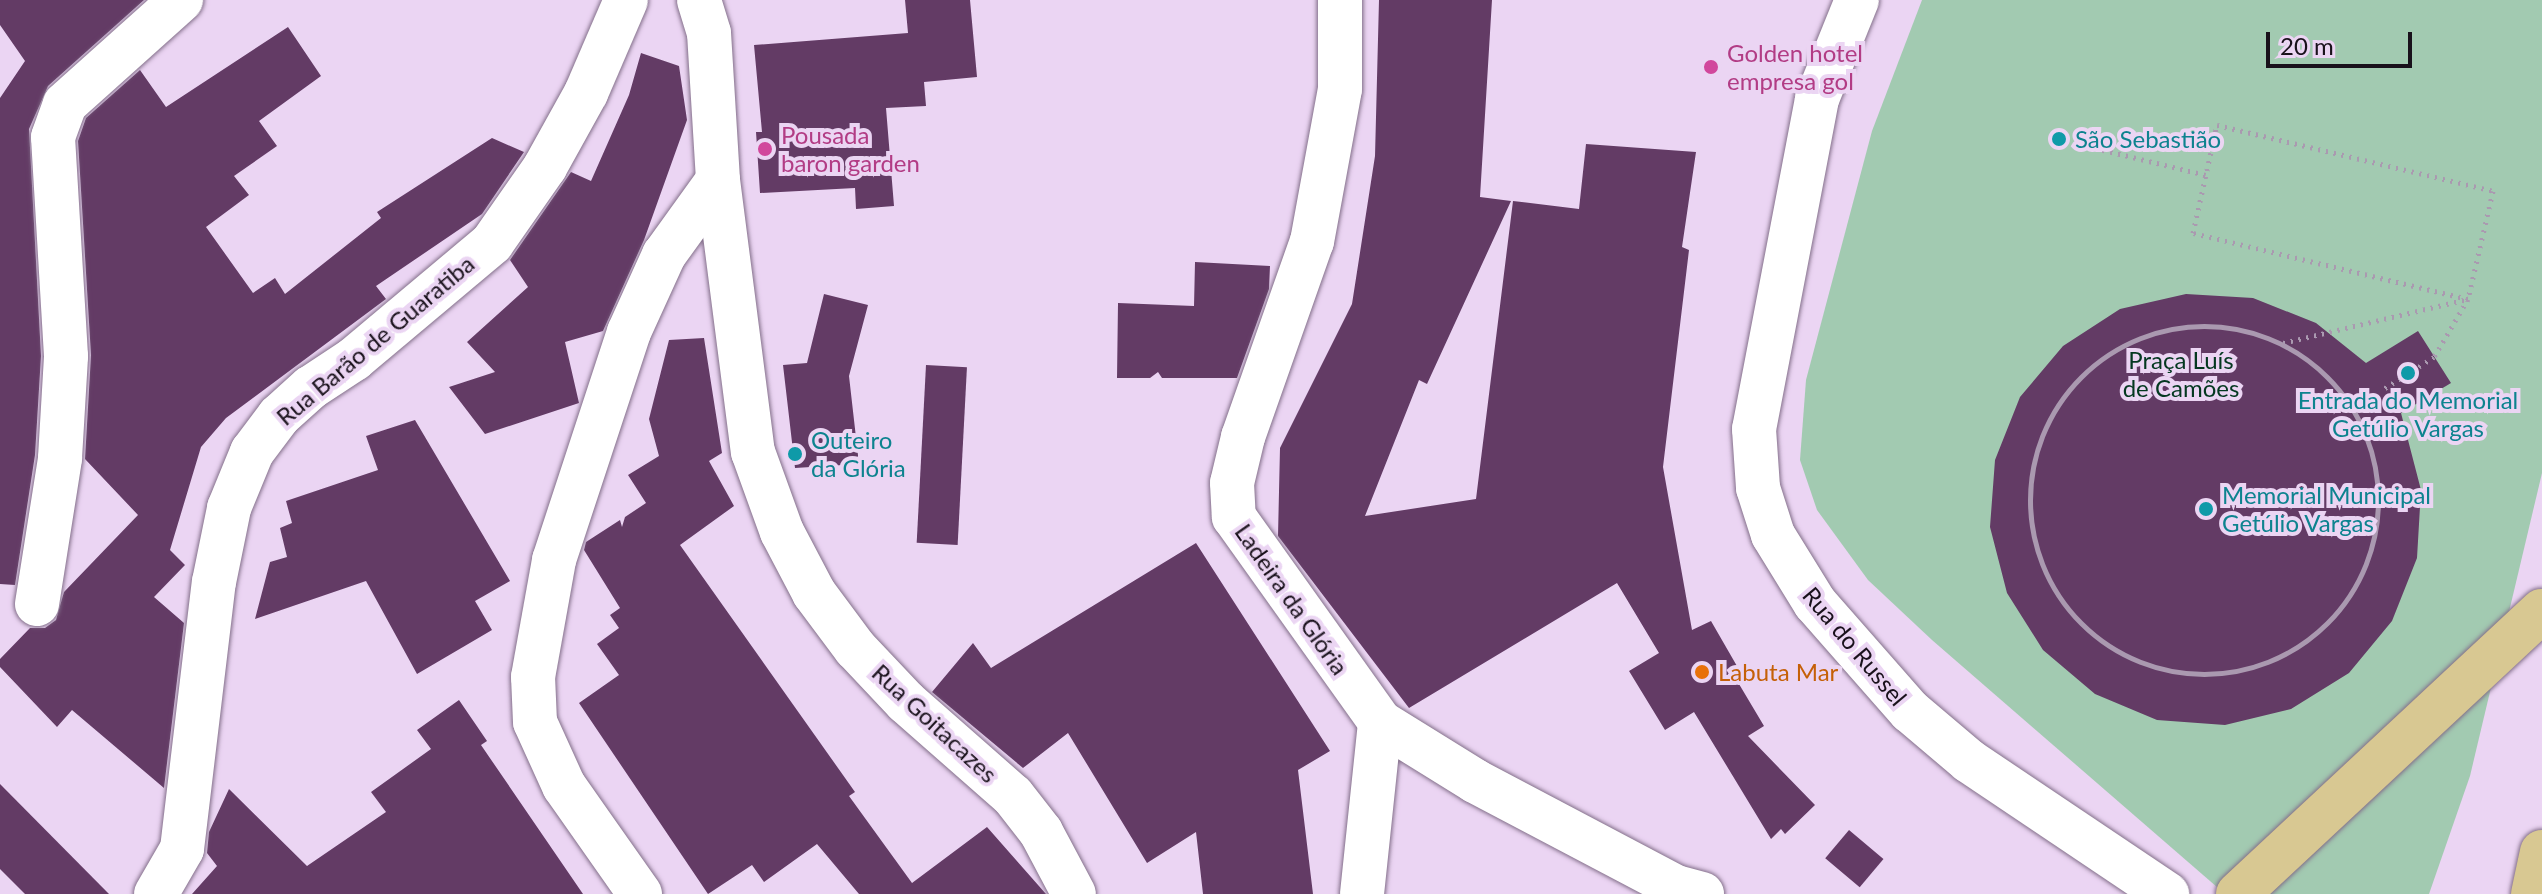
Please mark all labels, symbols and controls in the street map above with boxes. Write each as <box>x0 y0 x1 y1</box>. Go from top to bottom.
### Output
scale bar <box>2270 16 2416 66</box>
text: 20 m <box>2280 31 2334 60</box>
place label: Golden hotel empresa gol <box>1727 39 1863 95</box>
marker: Golden hotel empresa gol <box>1702 58 1720 76</box>
place label: Pousada baron garden <box>781 121 920 177</box>
place label: São Sebastião <box>2075 125 2221 153</box>
marker: São Sebastião <box>2050 130 2068 148</box>
marker: Pousada baron garden <box>756 140 774 158</box>
street label: Rua Barão de Guaratiba <box>270 249 480 431</box>
park label: Praça Luís de Camões <box>2123 346 2239 402</box>
marker: Entrada do Memorial Getúlio Vargas <box>2399 364 2417 382</box>
place label: Entrada do Memorial Getúlio Vargas <box>2298 386 2518 442</box>
place label: Outeiro da Glória <box>811 426 906 482</box>
marker: Outeiro da Glória <box>786 445 804 463</box>
place label: Memorial Municipal Getúlio Vargas <box>2222 481 2431 537</box>
marker: Memorial Municipal Getúlio Vargas <box>2197 500 2215 518</box>
street label: Ladeira da Glória <box>1229 518 1355 680</box>
street label: Rua do Russel <box>1797 581 1913 711</box>
street label: Rua Goitacazes <box>867 658 1003 788</box>
place label: Labuta Mar <box>1718 658 1838 686</box>
marker: Labuta Mar <box>1693 663 1711 681</box>

